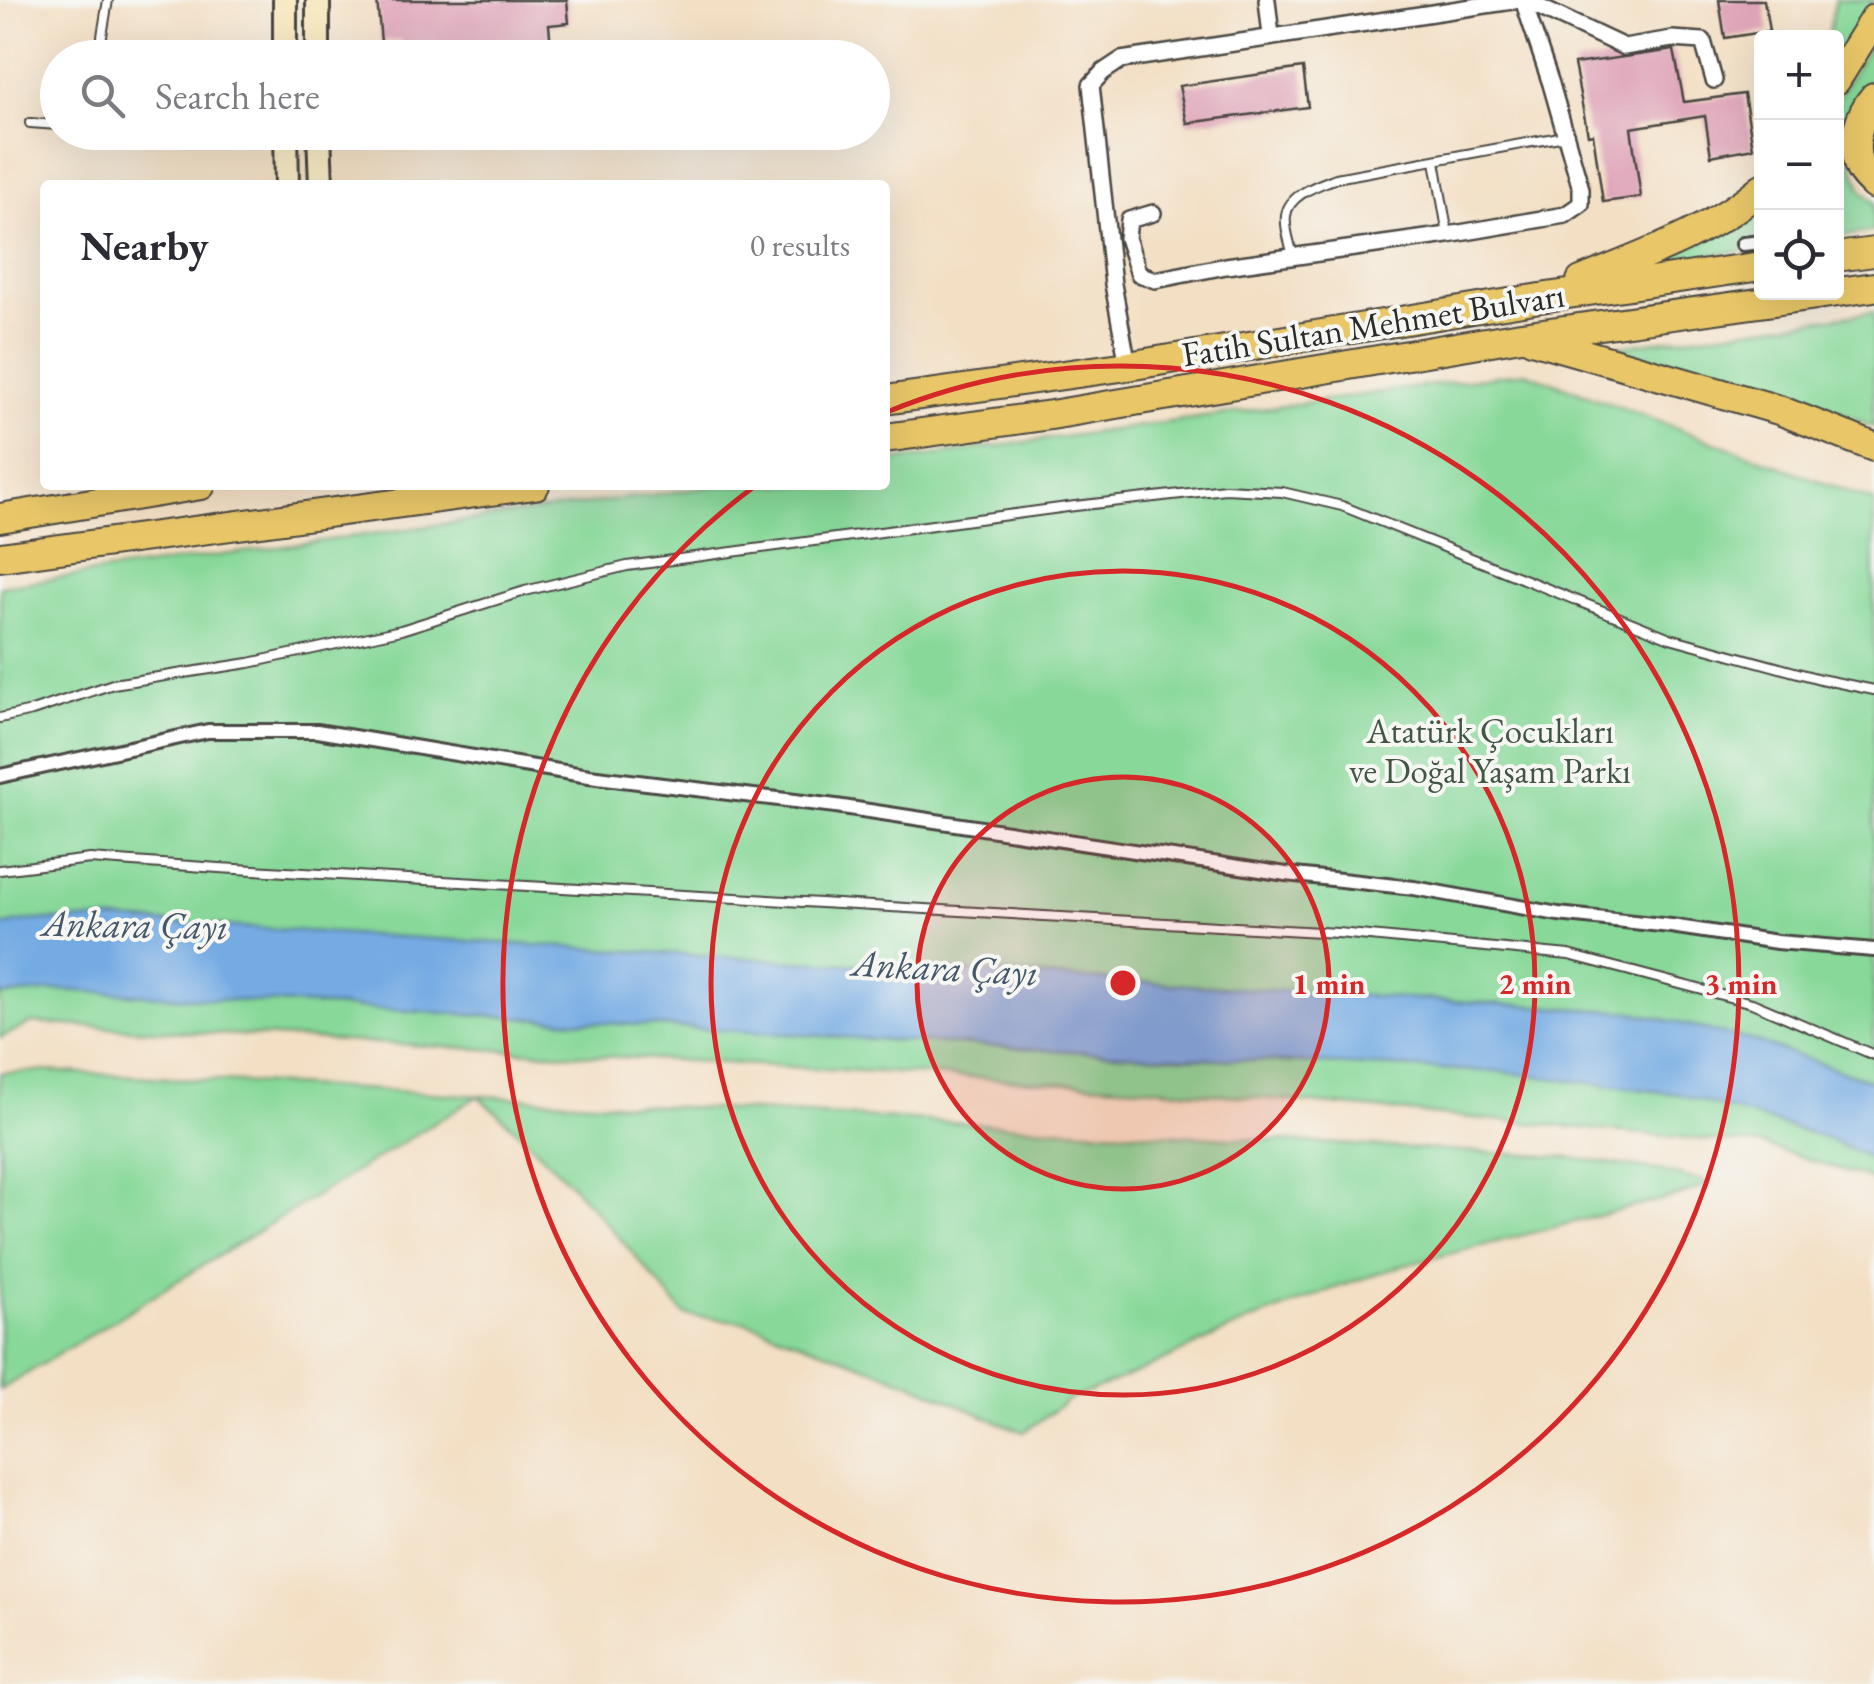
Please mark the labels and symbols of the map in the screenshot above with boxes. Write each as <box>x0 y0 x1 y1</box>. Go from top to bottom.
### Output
street label: Fatih Sultan Mehmet Bulvarı <box>1178 272 1568 376</box>
park label: Atatürk Çocukları ve Doğal Yaşam Parkı <box>1349 708 1631 793</box>
water label: Ankara Çayı <box>38 898 229 950</box>
water label: Ankara Çayı <box>848 938 1039 996</box>
text: 1 min <box>1292 964 1366 1003</box>
text: 2 min <box>1498 964 1572 1003</box>
text: 3 min <box>1704 964 1778 1003</box>
centre of rings <box>1105 965 1141 1001</box>

